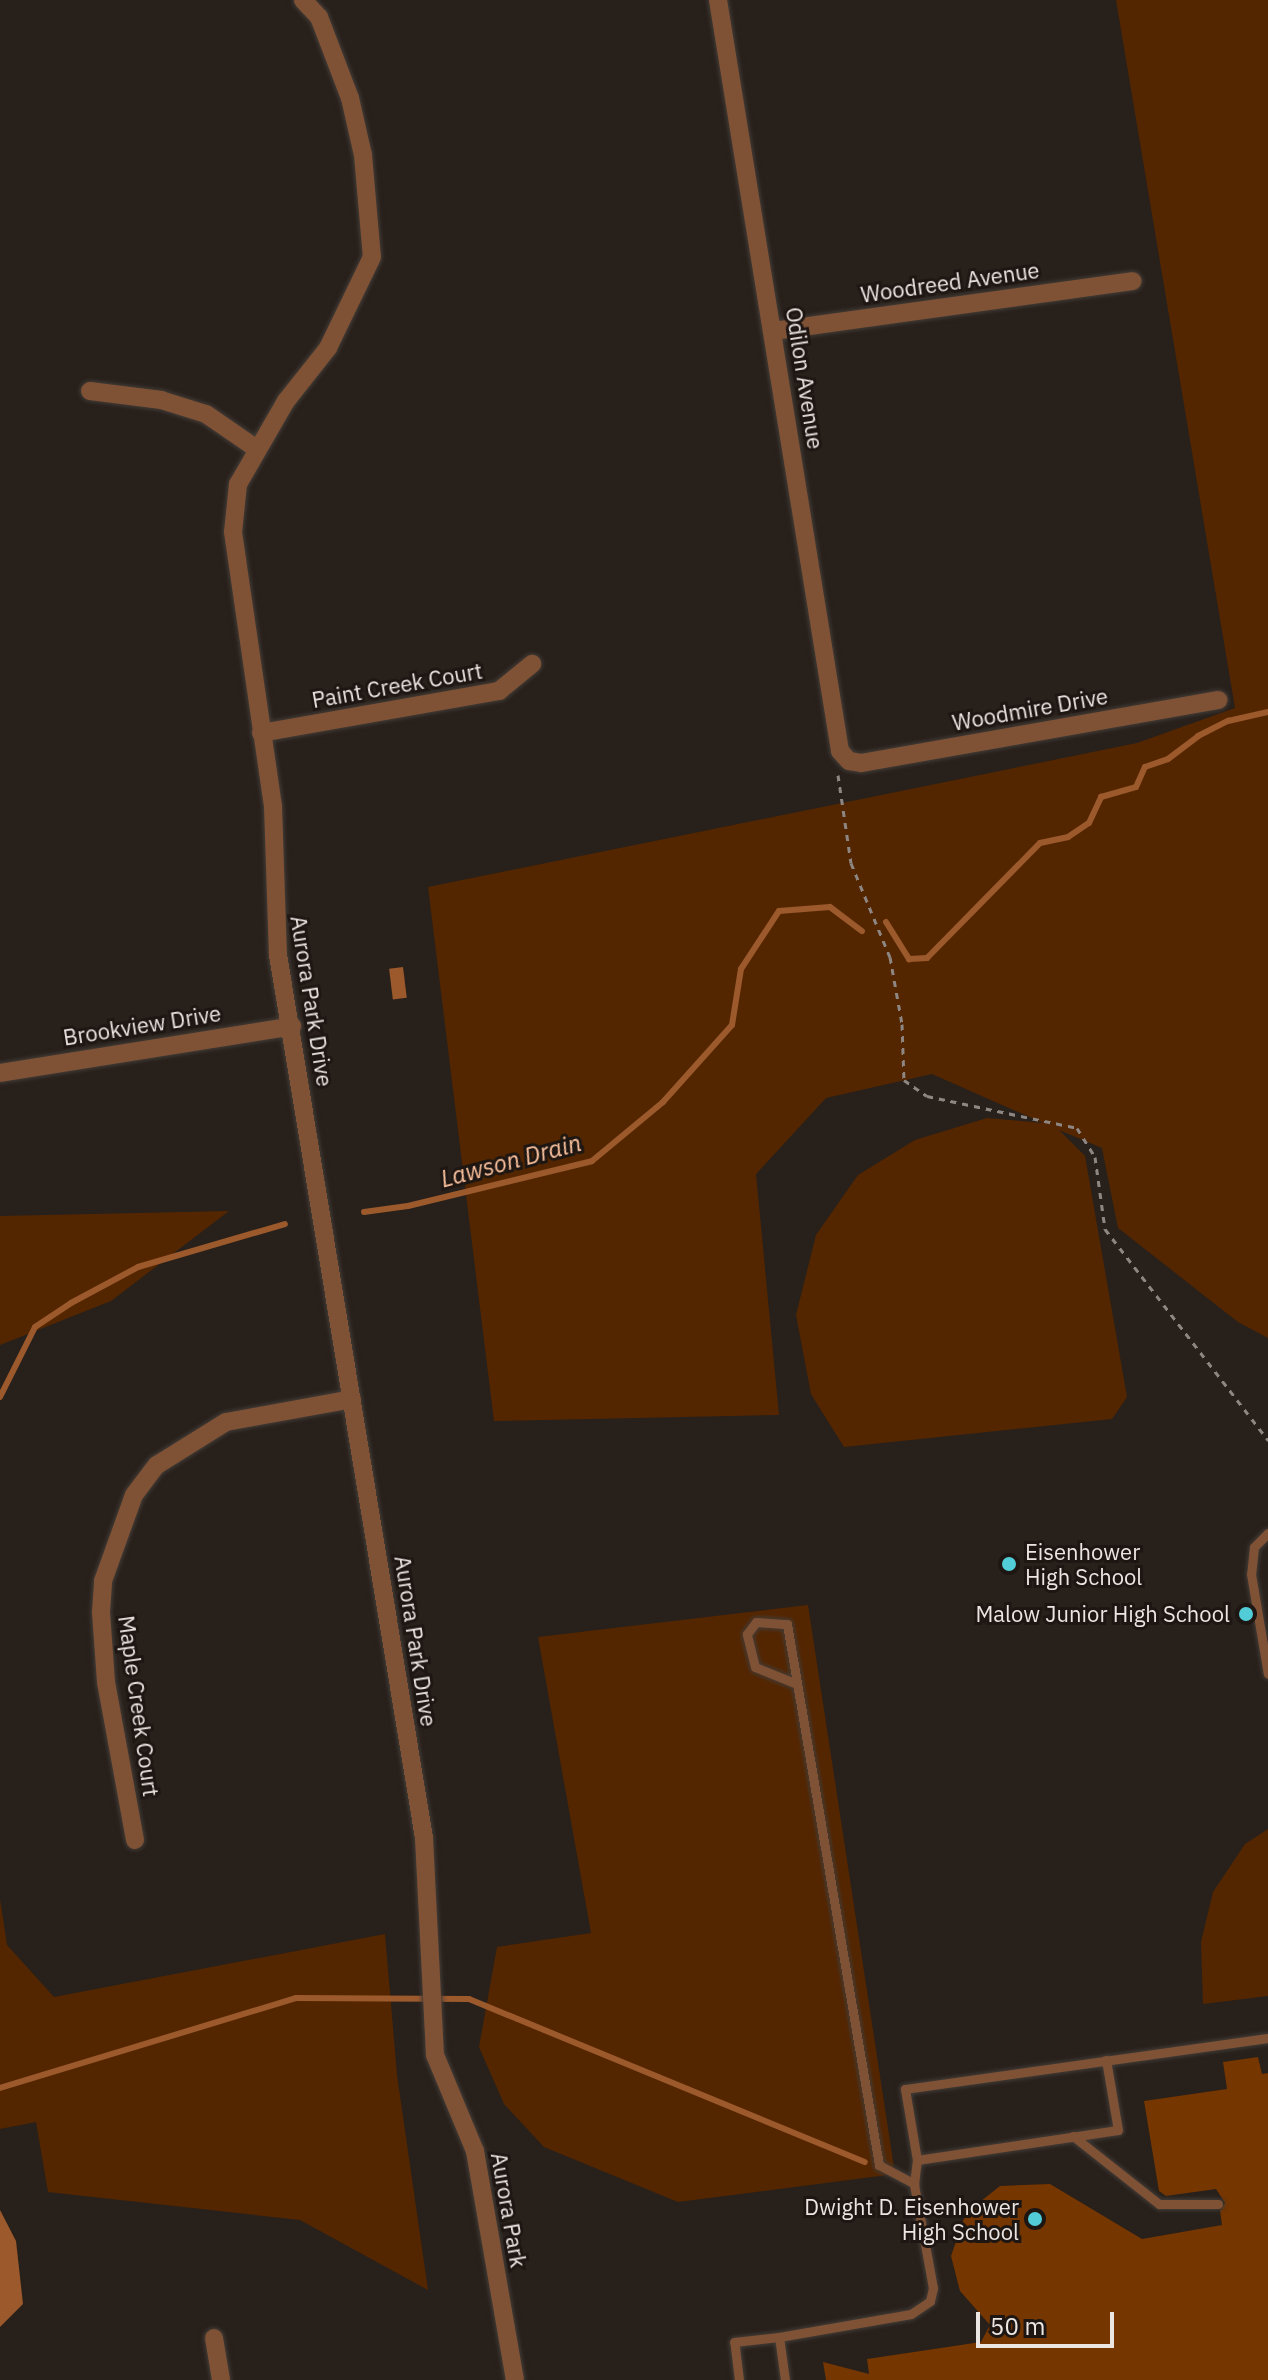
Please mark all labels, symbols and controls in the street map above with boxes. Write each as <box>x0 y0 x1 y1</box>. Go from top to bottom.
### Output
street label: Woodreed Avenue <box>859 256 1041 308</box>
street label: Odilon Avenue <box>781 305 829 451</box>
street label: Paint Creek Court <box>310 657 484 713</box>
street label: Woodmire Drive <box>950 682 1110 736</box>
street label: Aurora Park Drive <box>285 914 339 1088</box>
street label: Brookview Drive <box>61 999 223 1051</box>
water label: Lawson Drain <box>437 1128 585 1194</box>
place label: Eisenhower High School <box>1025 1538 1142 1590</box>
street label: Aurora Park Drive <box>389 1554 443 1728</box>
marker: Eisenhower High School <box>1000 1555 1018 1573</box>
place label: Malow Junior High School <box>975 1601 1230 1627</box>
marker: Malow Junior High School <box>1237 1605 1255 1623</box>
street label: Maple Creek Court <box>113 1614 165 1798</box>
street label: Aurora Park <box>486 2150 532 2270</box>
place label: Dwight D. Eisenhower High School <box>804 2193 1019 2244</box>
marker: Dwight D. Eisenhower High School <box>1026 2210 1044 2228</box>
scale bar <box>980 2296 1118 2346</box>
text: 50 m <box>990 2310 1045 2342</box>

